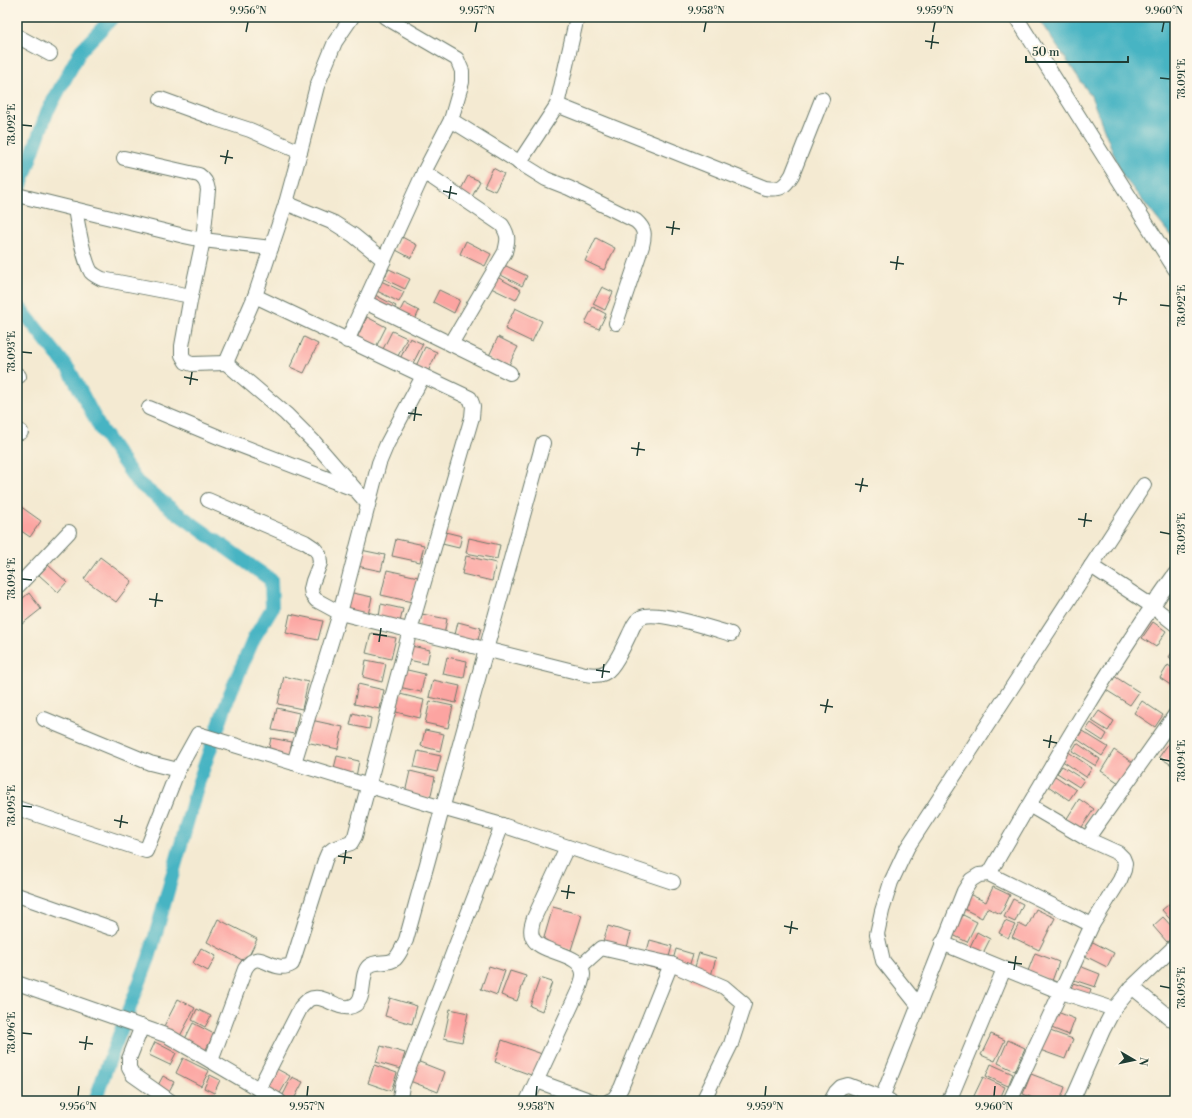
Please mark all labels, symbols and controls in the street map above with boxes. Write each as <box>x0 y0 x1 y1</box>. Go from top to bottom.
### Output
text: 9.956°N <box>229 5 267 17</box>
text: 9.957°N <box>459 5 495 17</box>
text: 9.958°N <box>687 5 725 17</box>
text: 9.959°N <box>916 5 954 17</box>
text: 9.960°N <box>1145 5 1184 17</box>
scale bar <box>1026 38 1128 64</box>
text: 50 m <box>1032 45 1060 60</box>
text: 78.091°E <box>1176 59 1188 99</box>
text: 78.092°E <box>6 104 18 146</box>
text: 78.092°E <box>1176 285 1188 327</box>
text: 78.093°E <box>6 331 18 373</box>
text: 78.093°E <box>1176 513 1188 555</box>
text: 78.094°E <box>6 558 18 600</box>
text: 78.094°E <box>1176 740 1188 782</box>
text: 78.095°E <box>6 785 18 827</box>
text: 78.095°E <box>1176 967 1188 1009</box>
text: 78.096°E <box>6 1012 18 1054</box>
north arrow <box>1114 1040 1154 1080</box>
text: N <box>1135 1056 1150 1067</box>
text: 9.956°N <box>59 1101 97 1113</box>
text: 9.957°N <box>289 1101 325 1113</box>
text: 9.958°N <box>517 1101 555 1113</box>
text: 9.959°N <box>746 1101 784 1113</box>
text: 9.960°N <box>975 1101 1014 1113</box>

